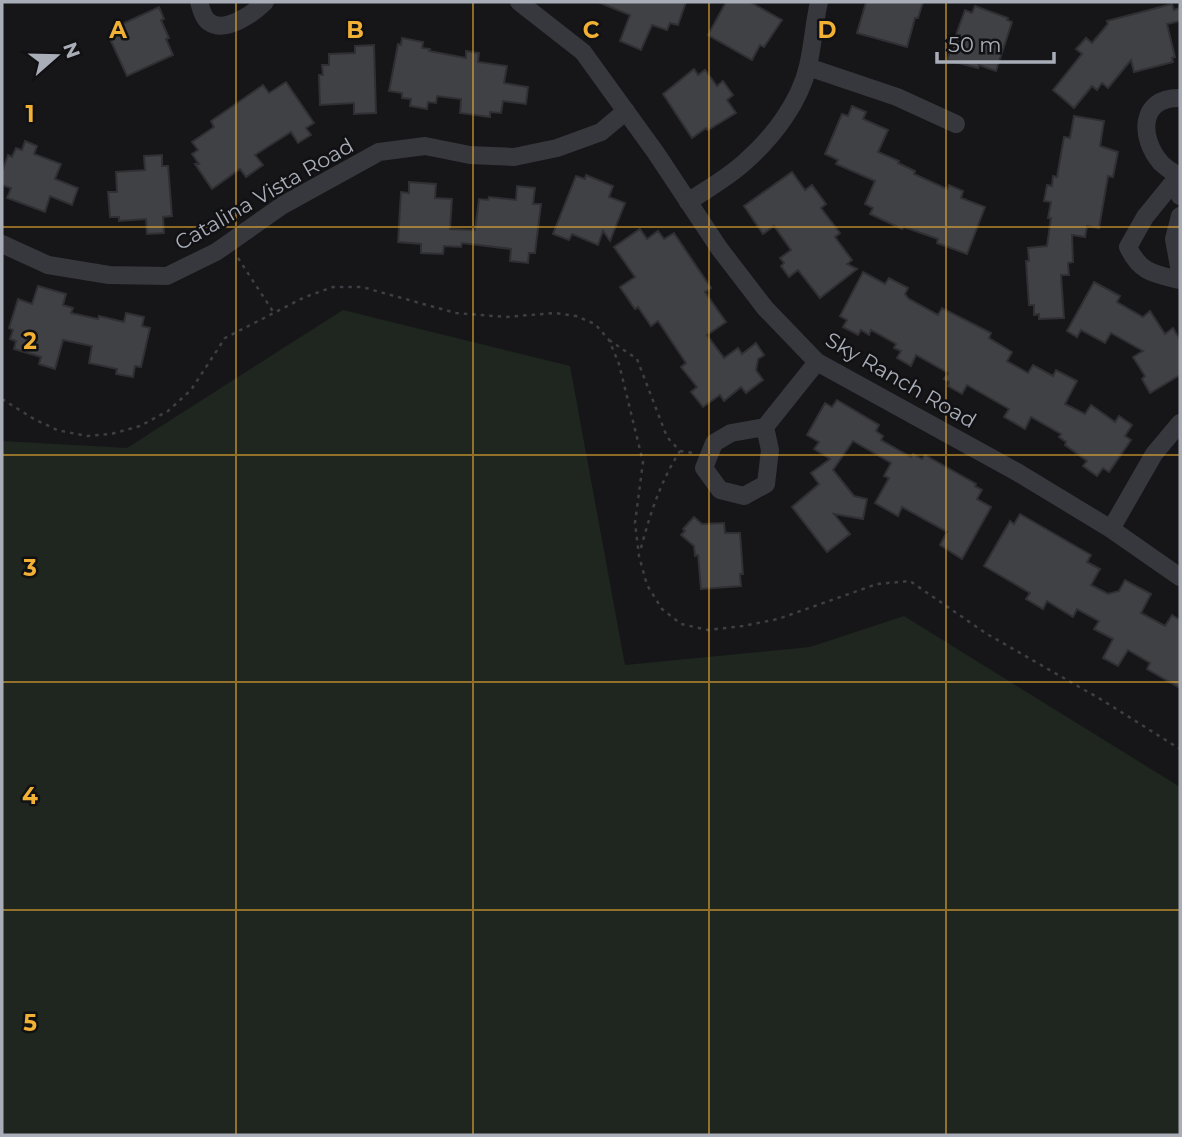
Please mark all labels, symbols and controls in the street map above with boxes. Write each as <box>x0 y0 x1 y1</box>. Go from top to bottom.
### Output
text: A <box>108 16 127 44</box>
text: B <box>346 16 364 44</box>
text: C <box>583 16 600 44</box>
text: D <box>818 16 837 44</box>
north arrow <box>21 21 91 91</box>
scale bar <box>937 21 1054 65</box>
text: 50 m <box>948 32 1002 57</box>
text: N <box>58 39 85 62</box>
text: 1 <box>25 100 35 128</box>
street label: Catalina Vista Road <box>170 133 358 255</box>
text: 2 <box>23 327 37 355</box>
street label: Sky Ranch Road <box>821 327 981 433</box>
text: 3 <box>22 554 37 582</box>
text: 4 <box>22 782 38 810</box>
text: 5 <box>23 1009 37 1037</box>

